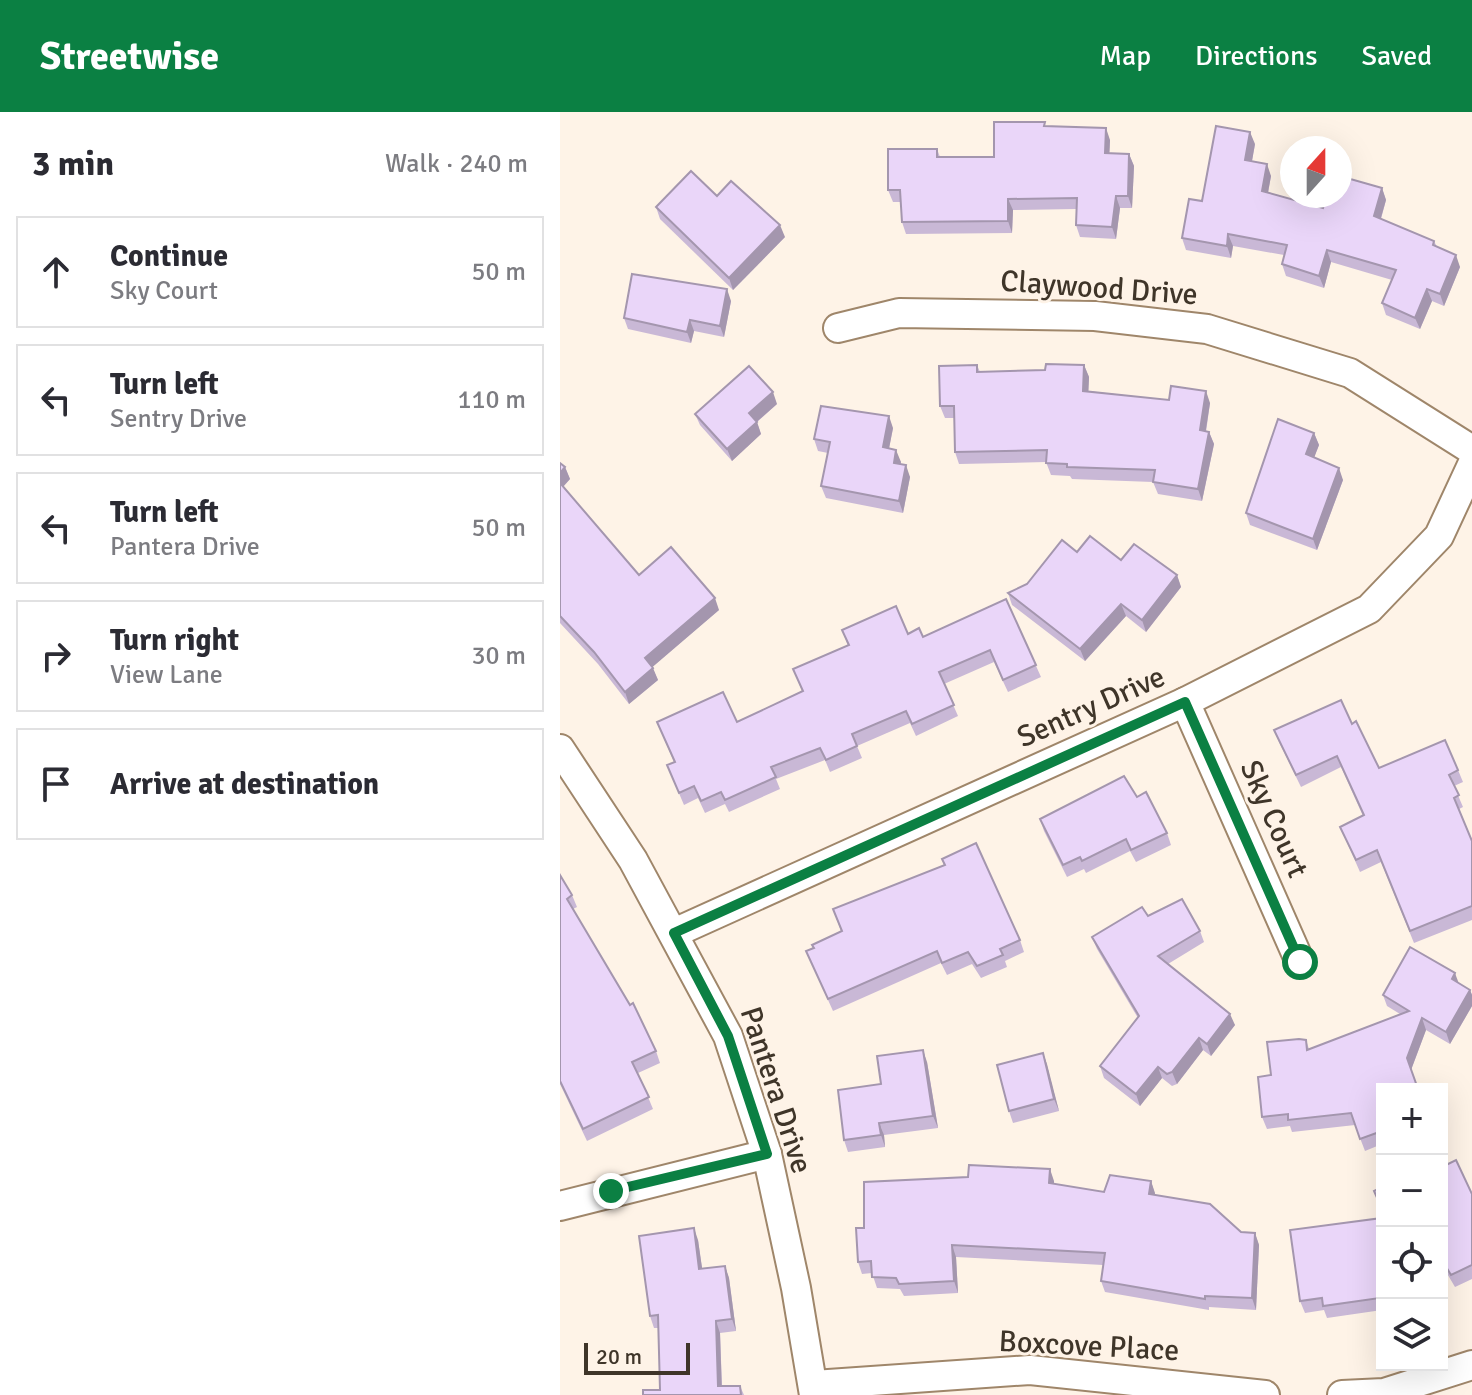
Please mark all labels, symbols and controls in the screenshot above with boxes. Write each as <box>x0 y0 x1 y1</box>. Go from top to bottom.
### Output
text: Streetwise <box>40 33 219 80</box>
text: Map <box>1099 39 1151 73</box>
text: Directions <box>1195 39 1317 73</box>
text: Saved <box>1361 39 1432 73</box>
north arrow <box>1280 136 1352 208</box>
text: 3 min <box>32 143 114 185</box>
text: Walk · 240 m <box>385 148 528 180</box>
text: Continue <box>110 238 228 275</box>
icon: ahead <box>34 250 78 294</box>
text: 50 m <box>471 256 526 288</box>
street label: Claywood Drive <box>999 263 1199 313</box>
text: Sky Court <box>110 275 218 307</box>
text: Turn left <box>110 366 219 403</box>
icon: left <box>34 378 78 422</box>
text: 110 m <box>457 384 526 416</box>
text: Sentry Drive <box>110 403 247 435</box>
text: Turn left <box>110 494 219 531</box>
icon: left <box>34 506 78 550</box>
text: 50 m <box>471 512 526 544</box>
text: Pantera Drive <box>110 531 260 563</box>
text: Turn right <box>110 622 239 659</box>
icon: right <box>34 634 78 678</box>
text: 30 m <box>471 640 526 672</box>
street label: Sentry Drive <box>1011 658 1171 756</box>
text: View Lane <box>110 659 223 691</box>
street label: Sky Court <box>1232 755 1316 883</box>
icon: arrive <box>34 762 78 806</box>
text: Arrive at destination <box>110 766 379 803</box>
route start <box>1282 944 1318 980</box>
street label: Pantera Drive <box>732 1002 820 1178</box>
map controls <box>1376 1083 1448 1371</box>
button: + <box>1376 1083 1448 1155</box>
button: − <box>1376 1155 1448 1227</box>
route end <box>593 1173 629 1209</box>
button: locate <box>1376 1227 1448 1299</box>
button: layers <box>1376 1299 1448 1371</box>
street label: Boxcove Place <box>998 1323 1180 1369</box>
scale bar <box>584 1339 690 1375</box>
text: 20 m <box>596 1343 642 1370</box>

